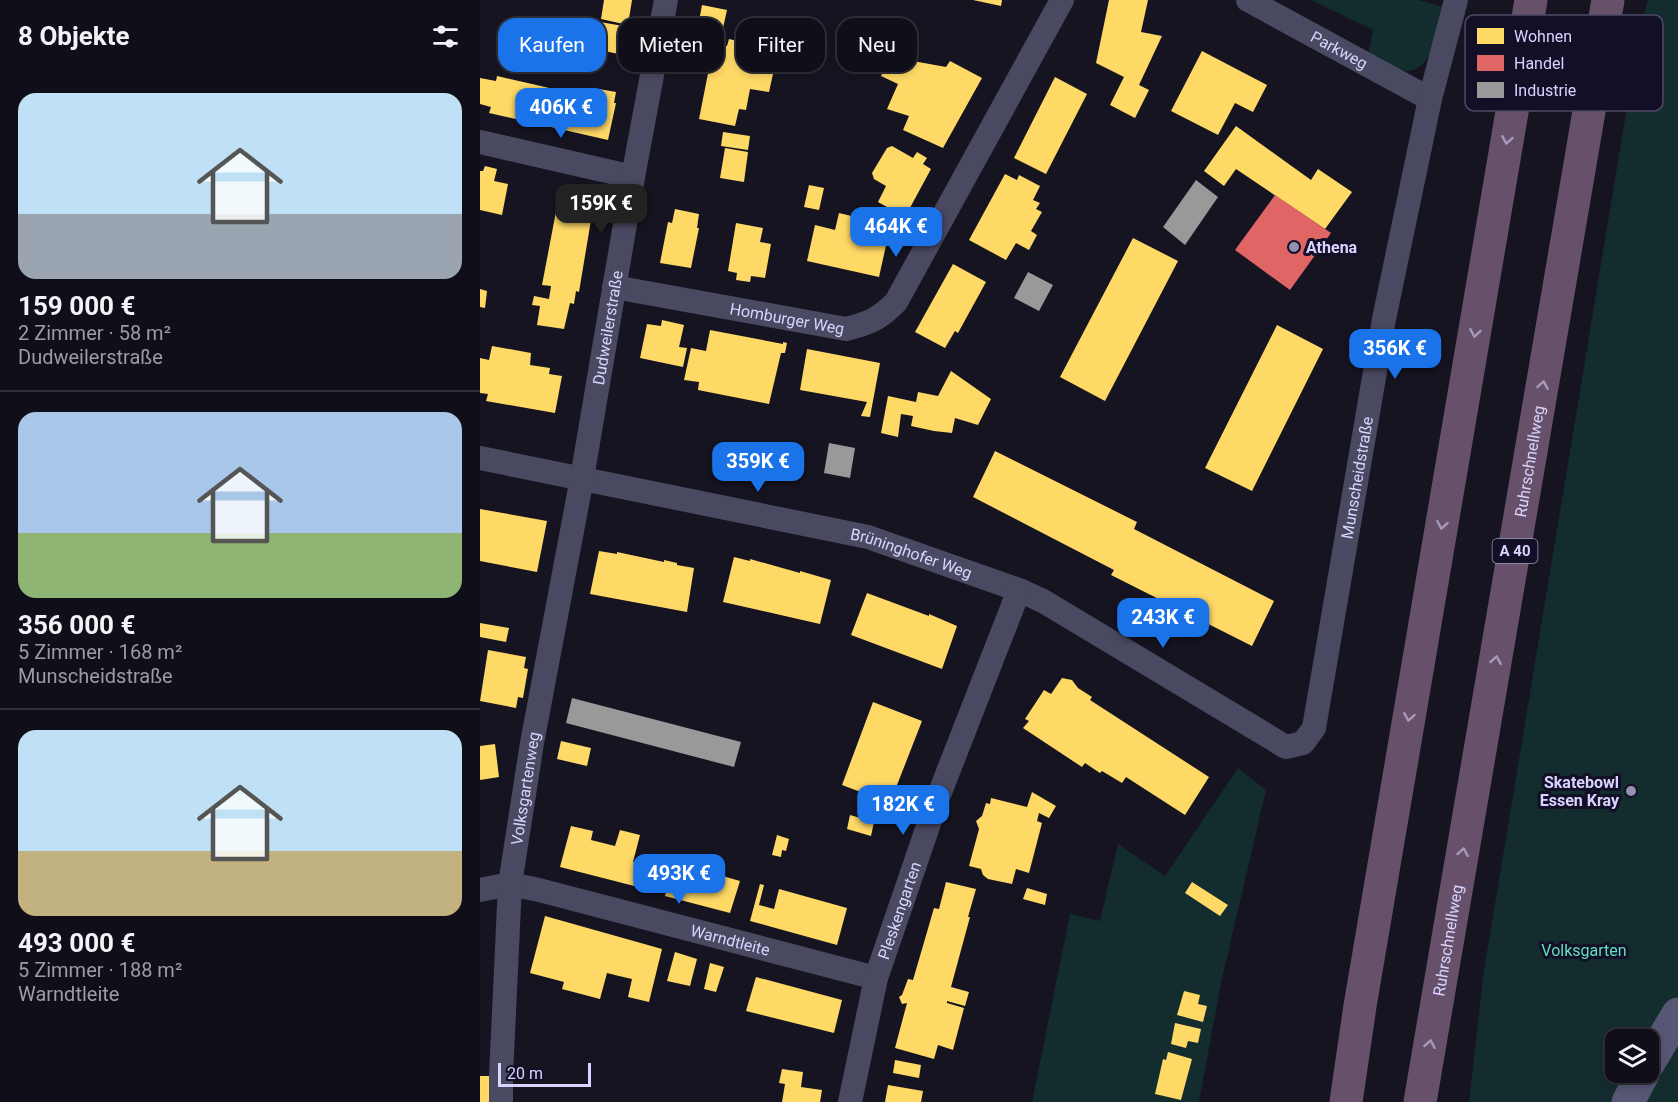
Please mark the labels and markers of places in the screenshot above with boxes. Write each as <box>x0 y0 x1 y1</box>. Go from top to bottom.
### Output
pin: 406K € <box>512 88 610 139</box>
pin: 159K € <box>552 184 650 235</box>
pin: 464K € <box>847 207 945 258</box>
place label: Athena <box>1306 238 1358 257</box>
marker: Athena <box>1287 240 1301 254</box>
pin: 356K € <box>1346 329 1444 380</box>
pin: 359K € <box>709 442 807 493</box>
pin: 243K € <box>1114 598 1212 649</box>
place label: Skatebowl Essen Kray <box>1540 773 1620 810</box>
marker: Skatebowl Essen Kray <box>1624 784 1638 798</box>
pin: 182K € <box>854 785 952 836</box>
pin: 493K € <box>630 854 728 905</box>

